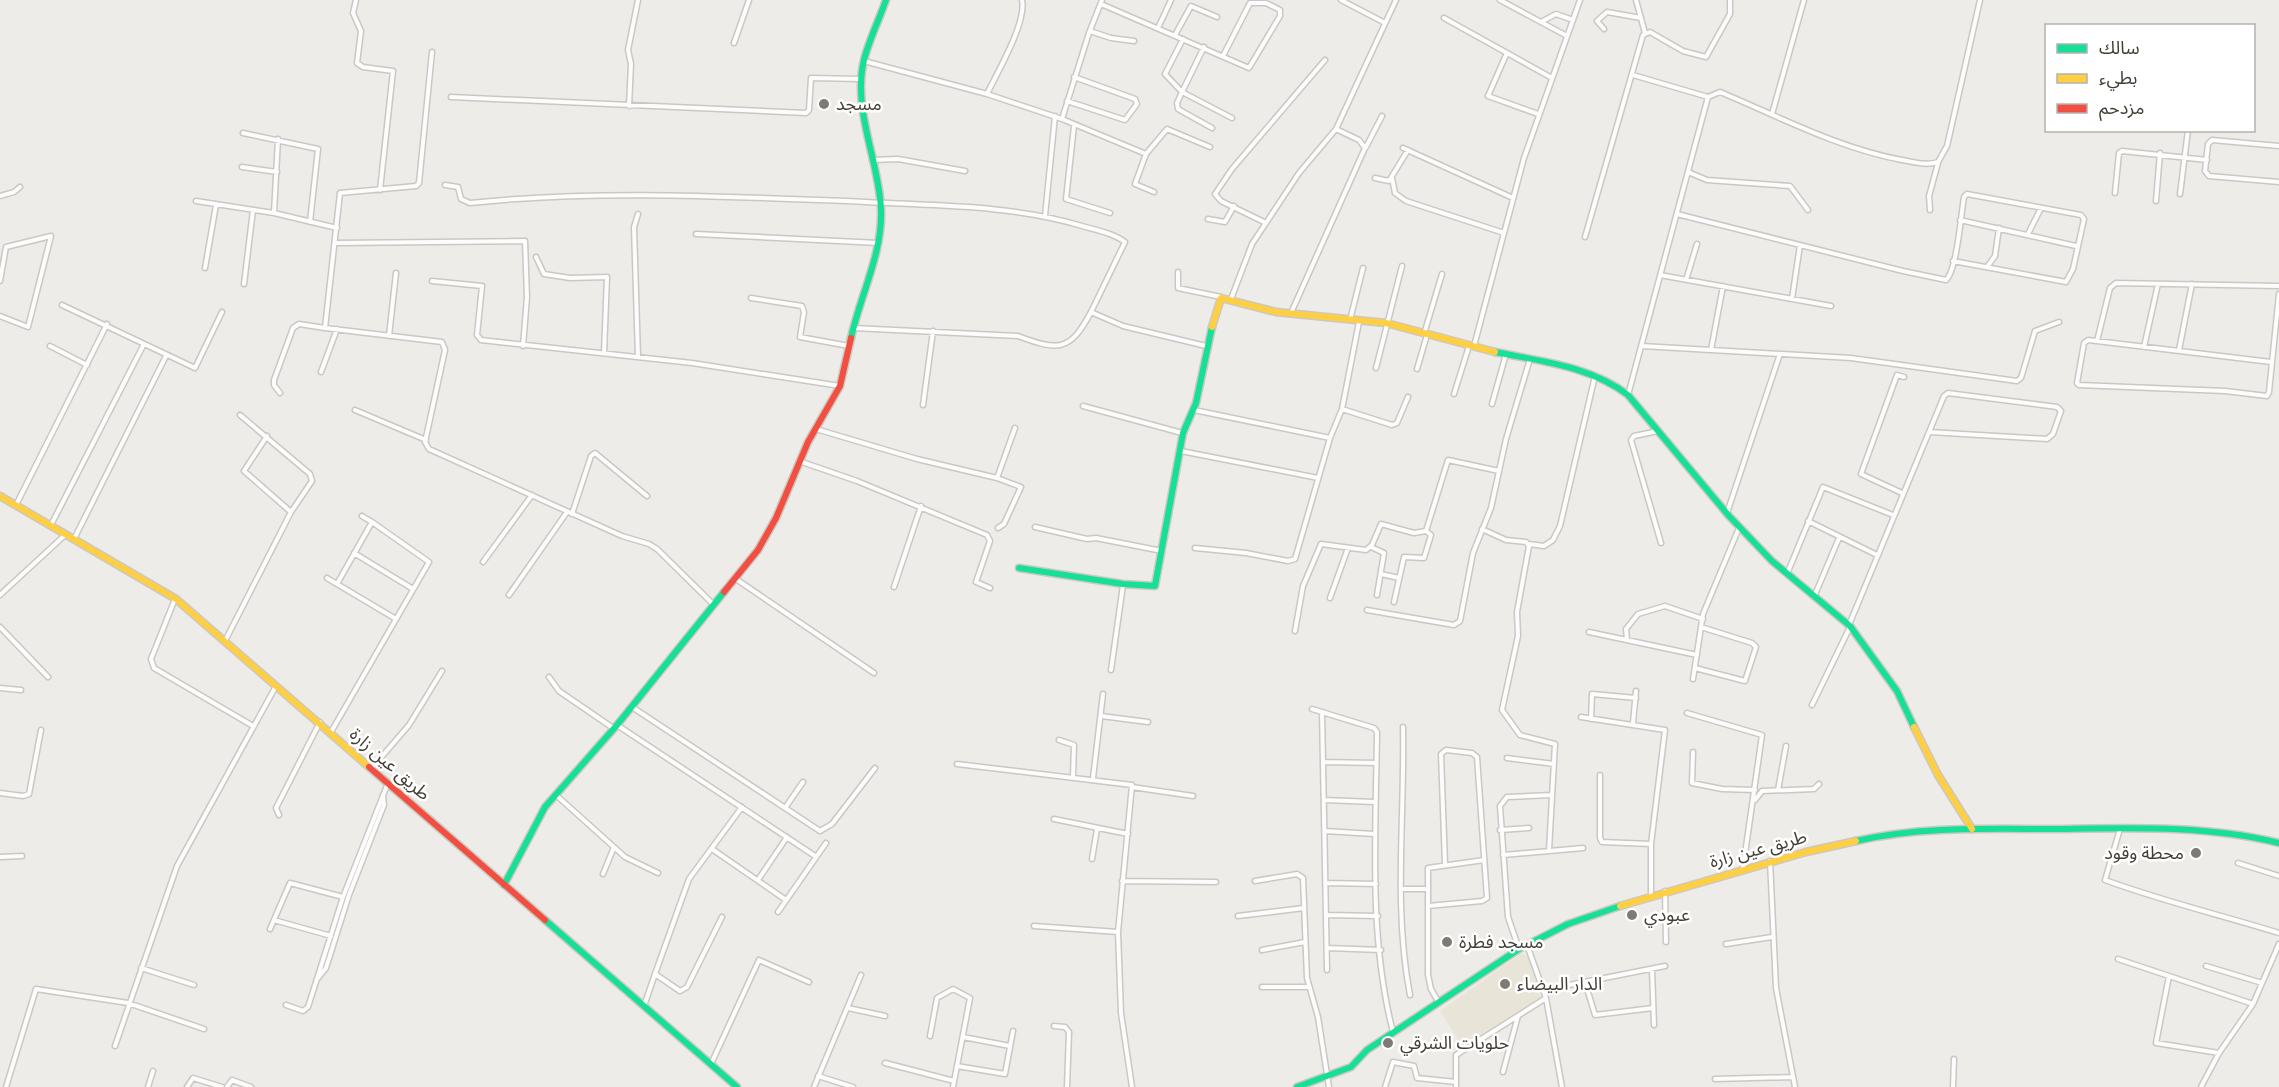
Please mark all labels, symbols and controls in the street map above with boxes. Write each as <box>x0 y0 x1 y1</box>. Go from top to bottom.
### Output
legend <box>2045 24 2255 132</box>
text: سالك <box>2099 37 2140 59</box>
text: بطيء <box>2099 67 2137 91</box>
place label: مسجد <box>836 93 882 115</box>
marker: مسجد <box>817 97 831 111</box>
text: مزدحم <box>2099 97 2144 121</box>
street label: طريق عين زارة <box>345 723 435 805</box>
street label: طريق عين زارة <box>1707 825 1809 873</box>
place label: محطة وقود <box>2104 842 2184 864</box>
marker: محطة وقود <box>2189 846 2203 860</box>
place label: عبودي <box>1644 904 1690 928</box>
marker: عبودي <box>1625 908 1639 922</box>
place label: مسجد فطرة <box>1459 931 1544 953</box>
marker: مسجد فطرة <box>1440 935 1454 949</box>
place label: الدار البيضاء <box>1517 973 1602 995</box>
marker: الدار البيضاء <box>1498 977 1512 991</box>
place label: حلويات الشرقي <box>1400 1032 1509 1056</box>
marker: حلويات الشرقي <box>1381 1036 1395 1050</box>

